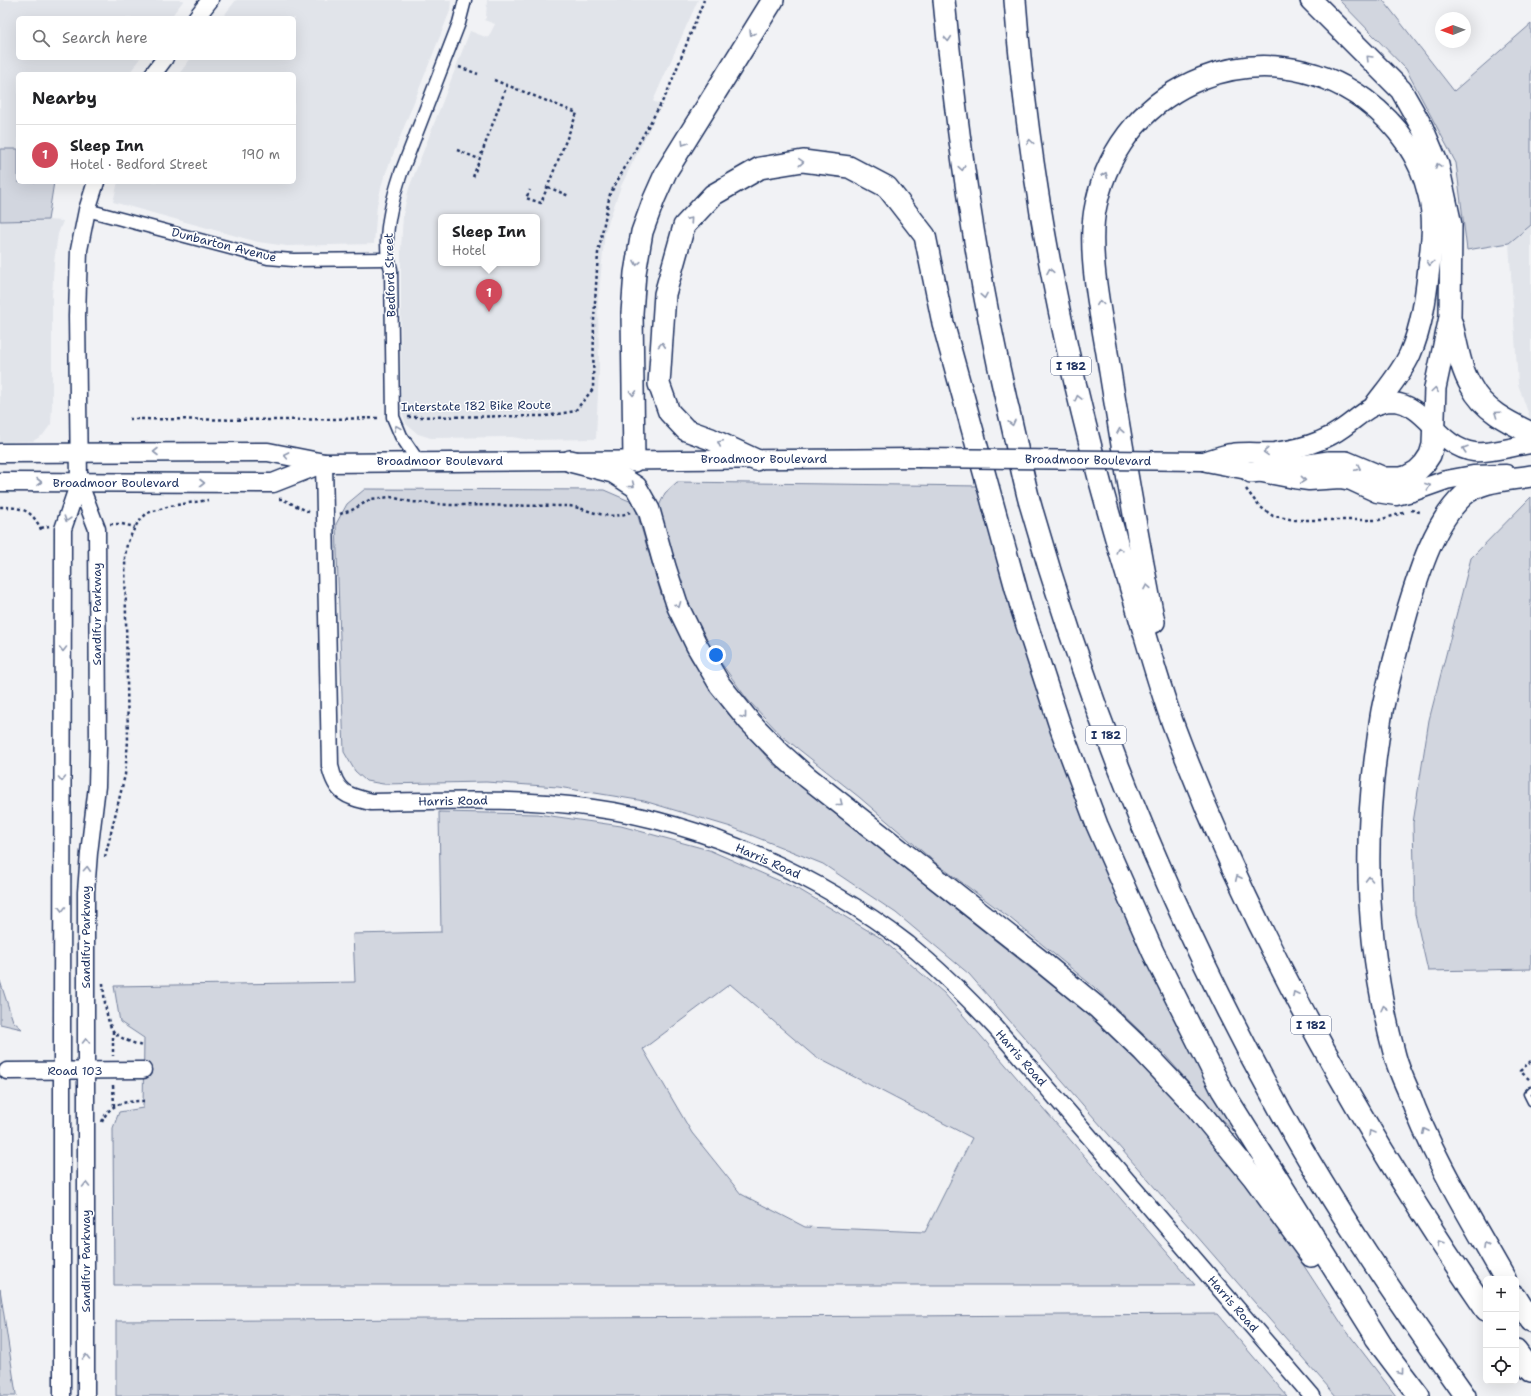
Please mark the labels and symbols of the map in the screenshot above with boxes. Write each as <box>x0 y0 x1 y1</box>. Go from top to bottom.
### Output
north arrow <box>1435 12 1471 48</box>
one-way arrow <box>750 29 757 36</box>
one-way arrow <box>943 36 952 42</box>
one-way arrow <box>1366 56 1374 63</box>
one-way arrow <box>681 139 688 146</box>
one-way arrow <box>1026 139 1035 146</box>
one-way arrow <box>798 158 804 167</box>
one-way arrow <box>1434 163 1443 170</box>
one-way arrow <box>957 165 966 171</box>
one-way arrow <box>1100 171 1108 179</box>
one-way arrow <box>685 217 692 225</box>
street label: Dunbarton Avenue <box>170 224 278 266</box>
street label: Bedford Street <box>381 233 399 317</box>
one-way arrow <box>633 260 641 266</box>
one-way arrow <box>1426 260 1435 266</box>
one-way arrow <box>1047 268 1055 274</box>
pin: 1 <box>476 279 502 312</box>
one-way arrow <box>979 293 988 299</box>
one-way arrow <box>1096 300 1105 306</box>
one-way arrow <box>657 342 666 348</box>
road number: I 182 <box>1051 357 1091 375</box>
one-way arrow <box>1431 387 1440 393</box>
one-way arrow <box>629 390 637 396</box>
one-way arrow <box>1074 395 1082 401</box>
street label: Interstate 182 Bike Route <box>401 397 552 415</box>
one-way arrow <box>1494 411 1501 419</box>
one-way arrow <box>1007 420 1015 426</box>
one-way arrow <box>394 425 402 432</box>
one-way arrow <box>1116 428 1125 434</box>
one-way arrow <box>717 440 725 448</box>
one-way arrow <box>1462 445 1469 454</box>
one-way arrow <box>153 448 159 456</box>
one-way arrow <box>1263 448 1269 456</box>
street label: Broadmoor Boulevard <box>701 451 828 467</box>
street label: Broadmoor Boulevard <box>1025 451 1152 469</box>
one-way arrow <box>283 452 289 460</box>
street label: Broadmoor Boulevard <box>377 453 504 469</box>
one-way arrow <box>1354 463 1361 471</box>
street label: Broadmoor Boulevard <box>53 475 180 491</box>
one-way arrow <box>1300 475 1306 484</box>
one-way arrow <box>36 478 42 486</box>
one-way arrow <box>199 479 205 487</box>
one-way arrow <box>627 480 634 487</box>
one-way arrow <box>1425 482 1432 491</box>
one-way arrow <box>63 515 72 522</box>
one-way arrow <box>1115 547 1124 554</box>
street label: Sandifur Parkway <box>89 562 105 665</box>
one-way arrow <box>1143 584 1152 590</box>
one-way arrow <box>674 601 682 608</box>
your location <box>706 645 726 665</box>
one-way arrow <box>59 646 67 652</box>
one-way arrow <box>739 711 746 718</box>
road number: I 182 <box>1086 726 1126 744</box>
one-way arrow <box>58 776 66 782</box>
street label: Harris Road <box>418 792 488 810</box>
one-way arrow <box>836 798 843 805</box>
street label: Harris Road <box>733 839 804 883</box>
one-way arrow <box>83 866 92 872</box>
one-way arrow <box>1235 874 1243 882</box>
one-way arrow <box>1365 876 1373 882</box>
street label: Sandifur Parkway <box>78 885 94 988</box>
one-way arrow <box>58 906 66 912</box>
one-way arrow <box>1292 991 1299 999</box>
one-way arrow <box>1380 1004 1388 1011</box>
road number: I 182 <box>1291 1016 1331 1034</box>
street label: Harris Road <box>992 1026 1050 1090</box>
one-way arrow <box>82 1038 90 1044</box>
street label: Road 103 <box>47 1063 103 1079</box>
one-way arrow <box>1422 1127 1430 1135</box>
one-way arrow <box>1369 1130 1376 1137</box>
one-way arrow <box>82 1182 90 1188</box>
street label: Sandifur Parkway <box>78 1209 94 1312</box>
one-way arrow <box>1437 1240 1445 1247</box>
one-way arrow <box>1483 1242 1490 1249</box>
street label: Harris Road <box>1204 1272 1262 1336</box>
one-way arrow <box>82 1354 90 1360</box>
one-way arrow <box>1396 1368 1403 1375</box>

